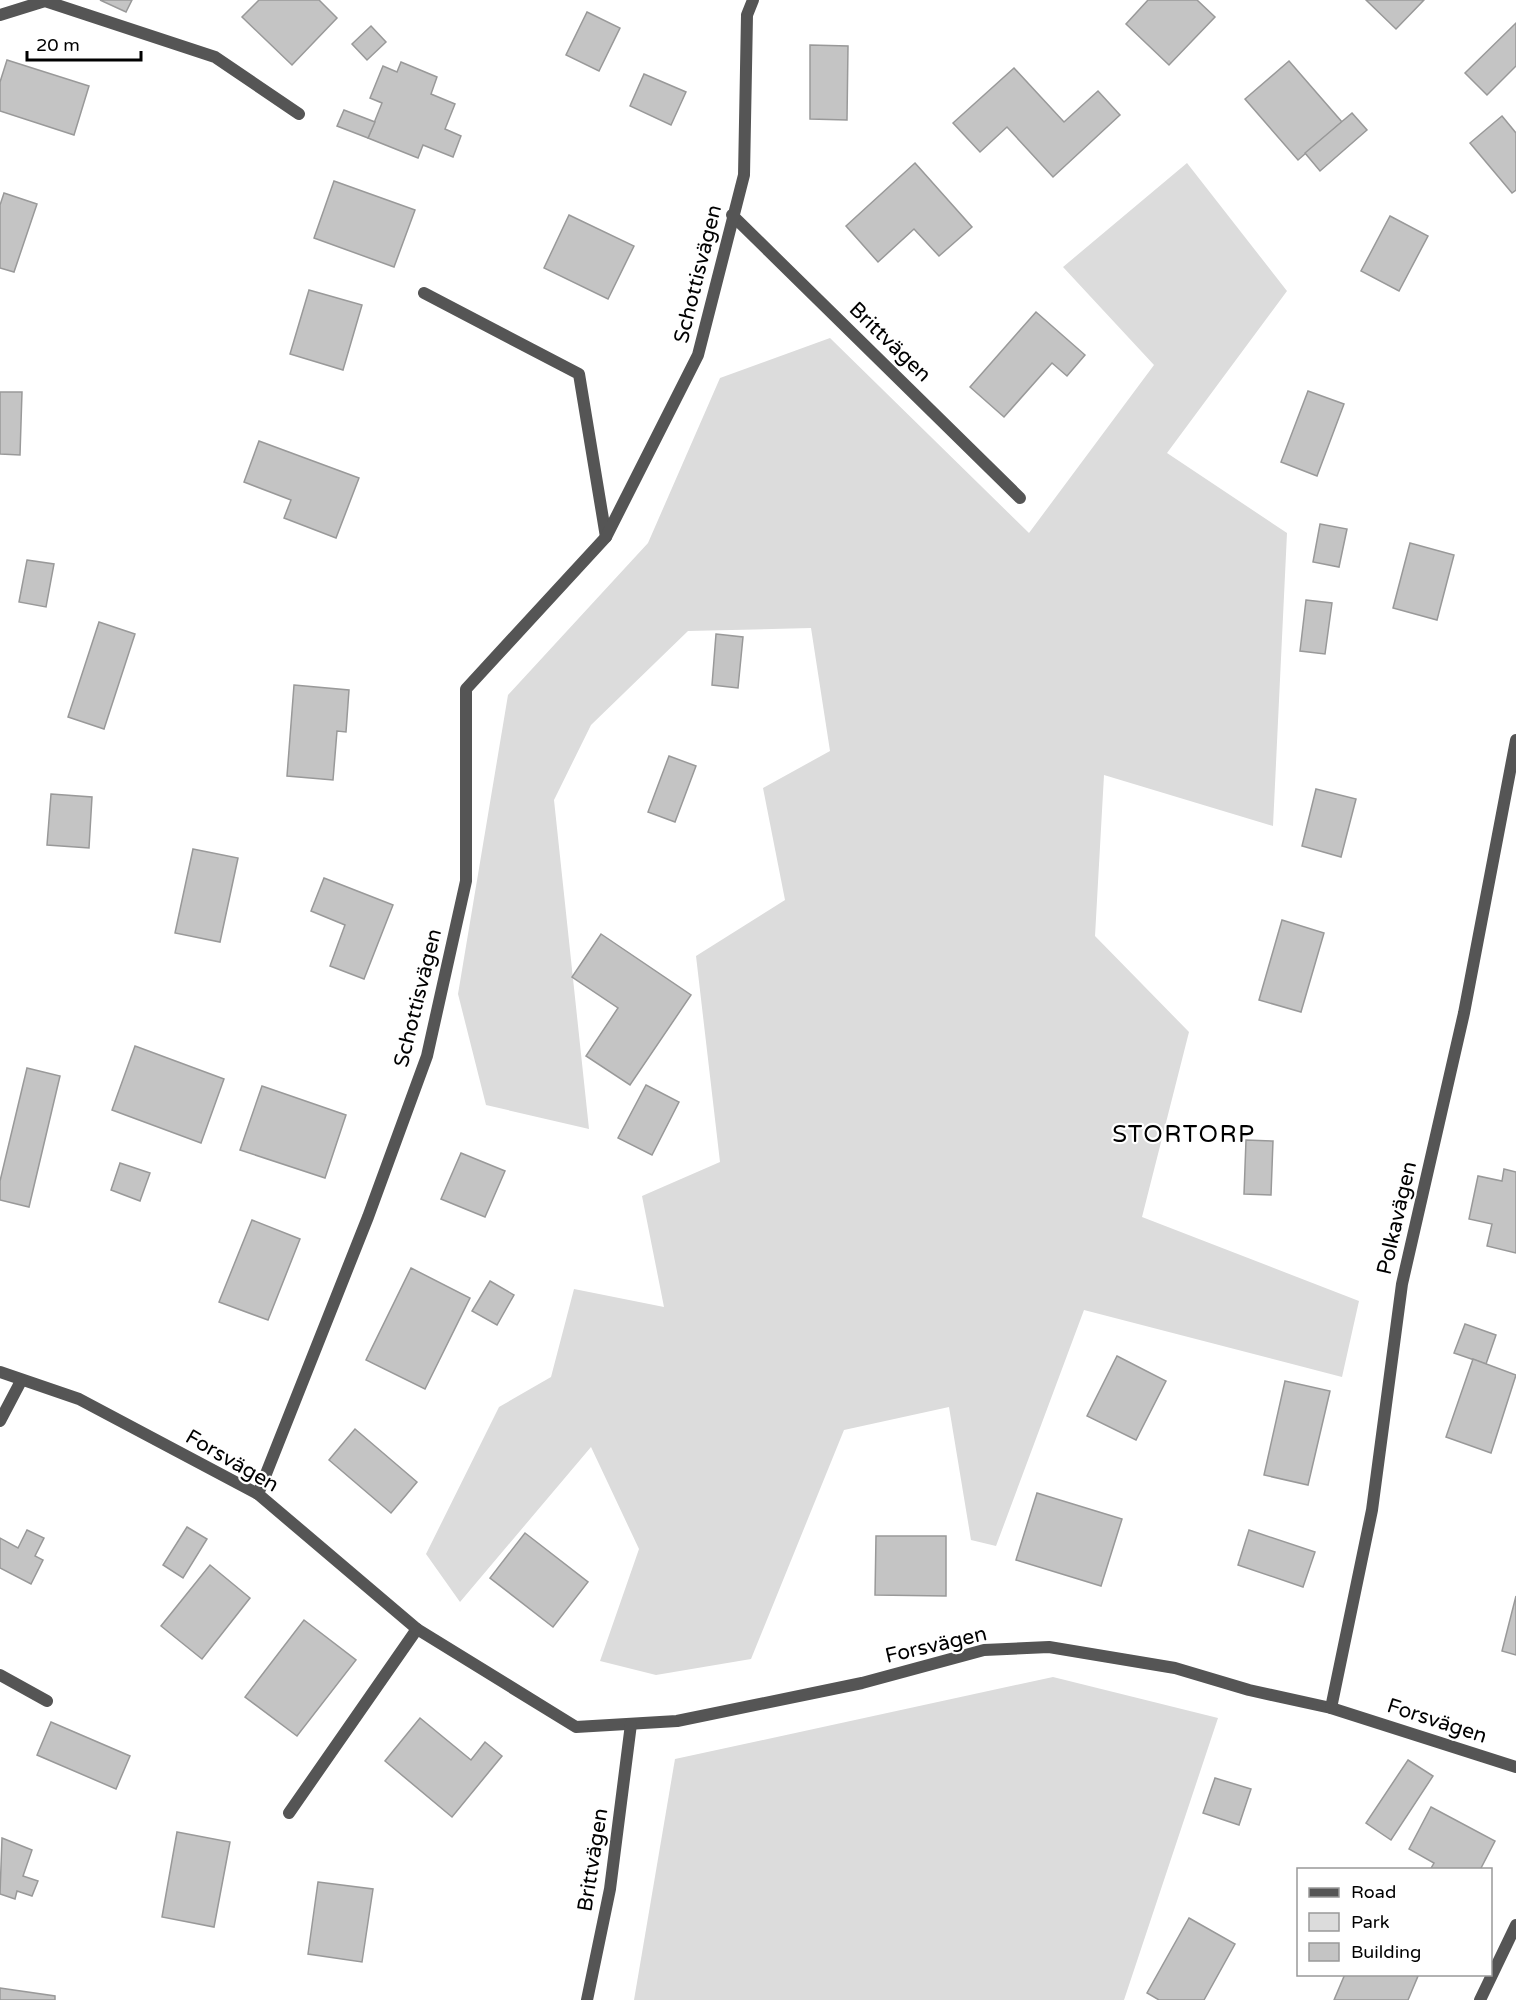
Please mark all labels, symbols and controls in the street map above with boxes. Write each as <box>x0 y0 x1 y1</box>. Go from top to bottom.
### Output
scale bar <box>27 24 141 62</box>
text: 20 m <box>36 34 80 56</box>
street label: Schottisvägen <box>669 202 727 346</box>
street label: Brittvägen <box>844 297 936 387</box>
street label: Schottisvägen <box>389 926 447 1070</box>
district label: STORTORP <box>1112 1120 1256 1149</box>
street label: Polkavägen <box>1372 1159 1422 1277</box>
street label: Forsvägen <box>181 1424 283 1498</box>
street label: Forsvägen <box>883 1621 989 1669</box>
street label: Forsvägen <box>1384 1693 1490 1749</box>
street label: Brittvägen <box>572 1807 614 1913</box>
legend <box>1297 1868 1492 1976</box>
text: Road <box>1351 1881 1396 1903</box>
text: Park <box>1351 1911 1390 1933</box>
text: Building <box>1351 1941 1421 1963</box>

